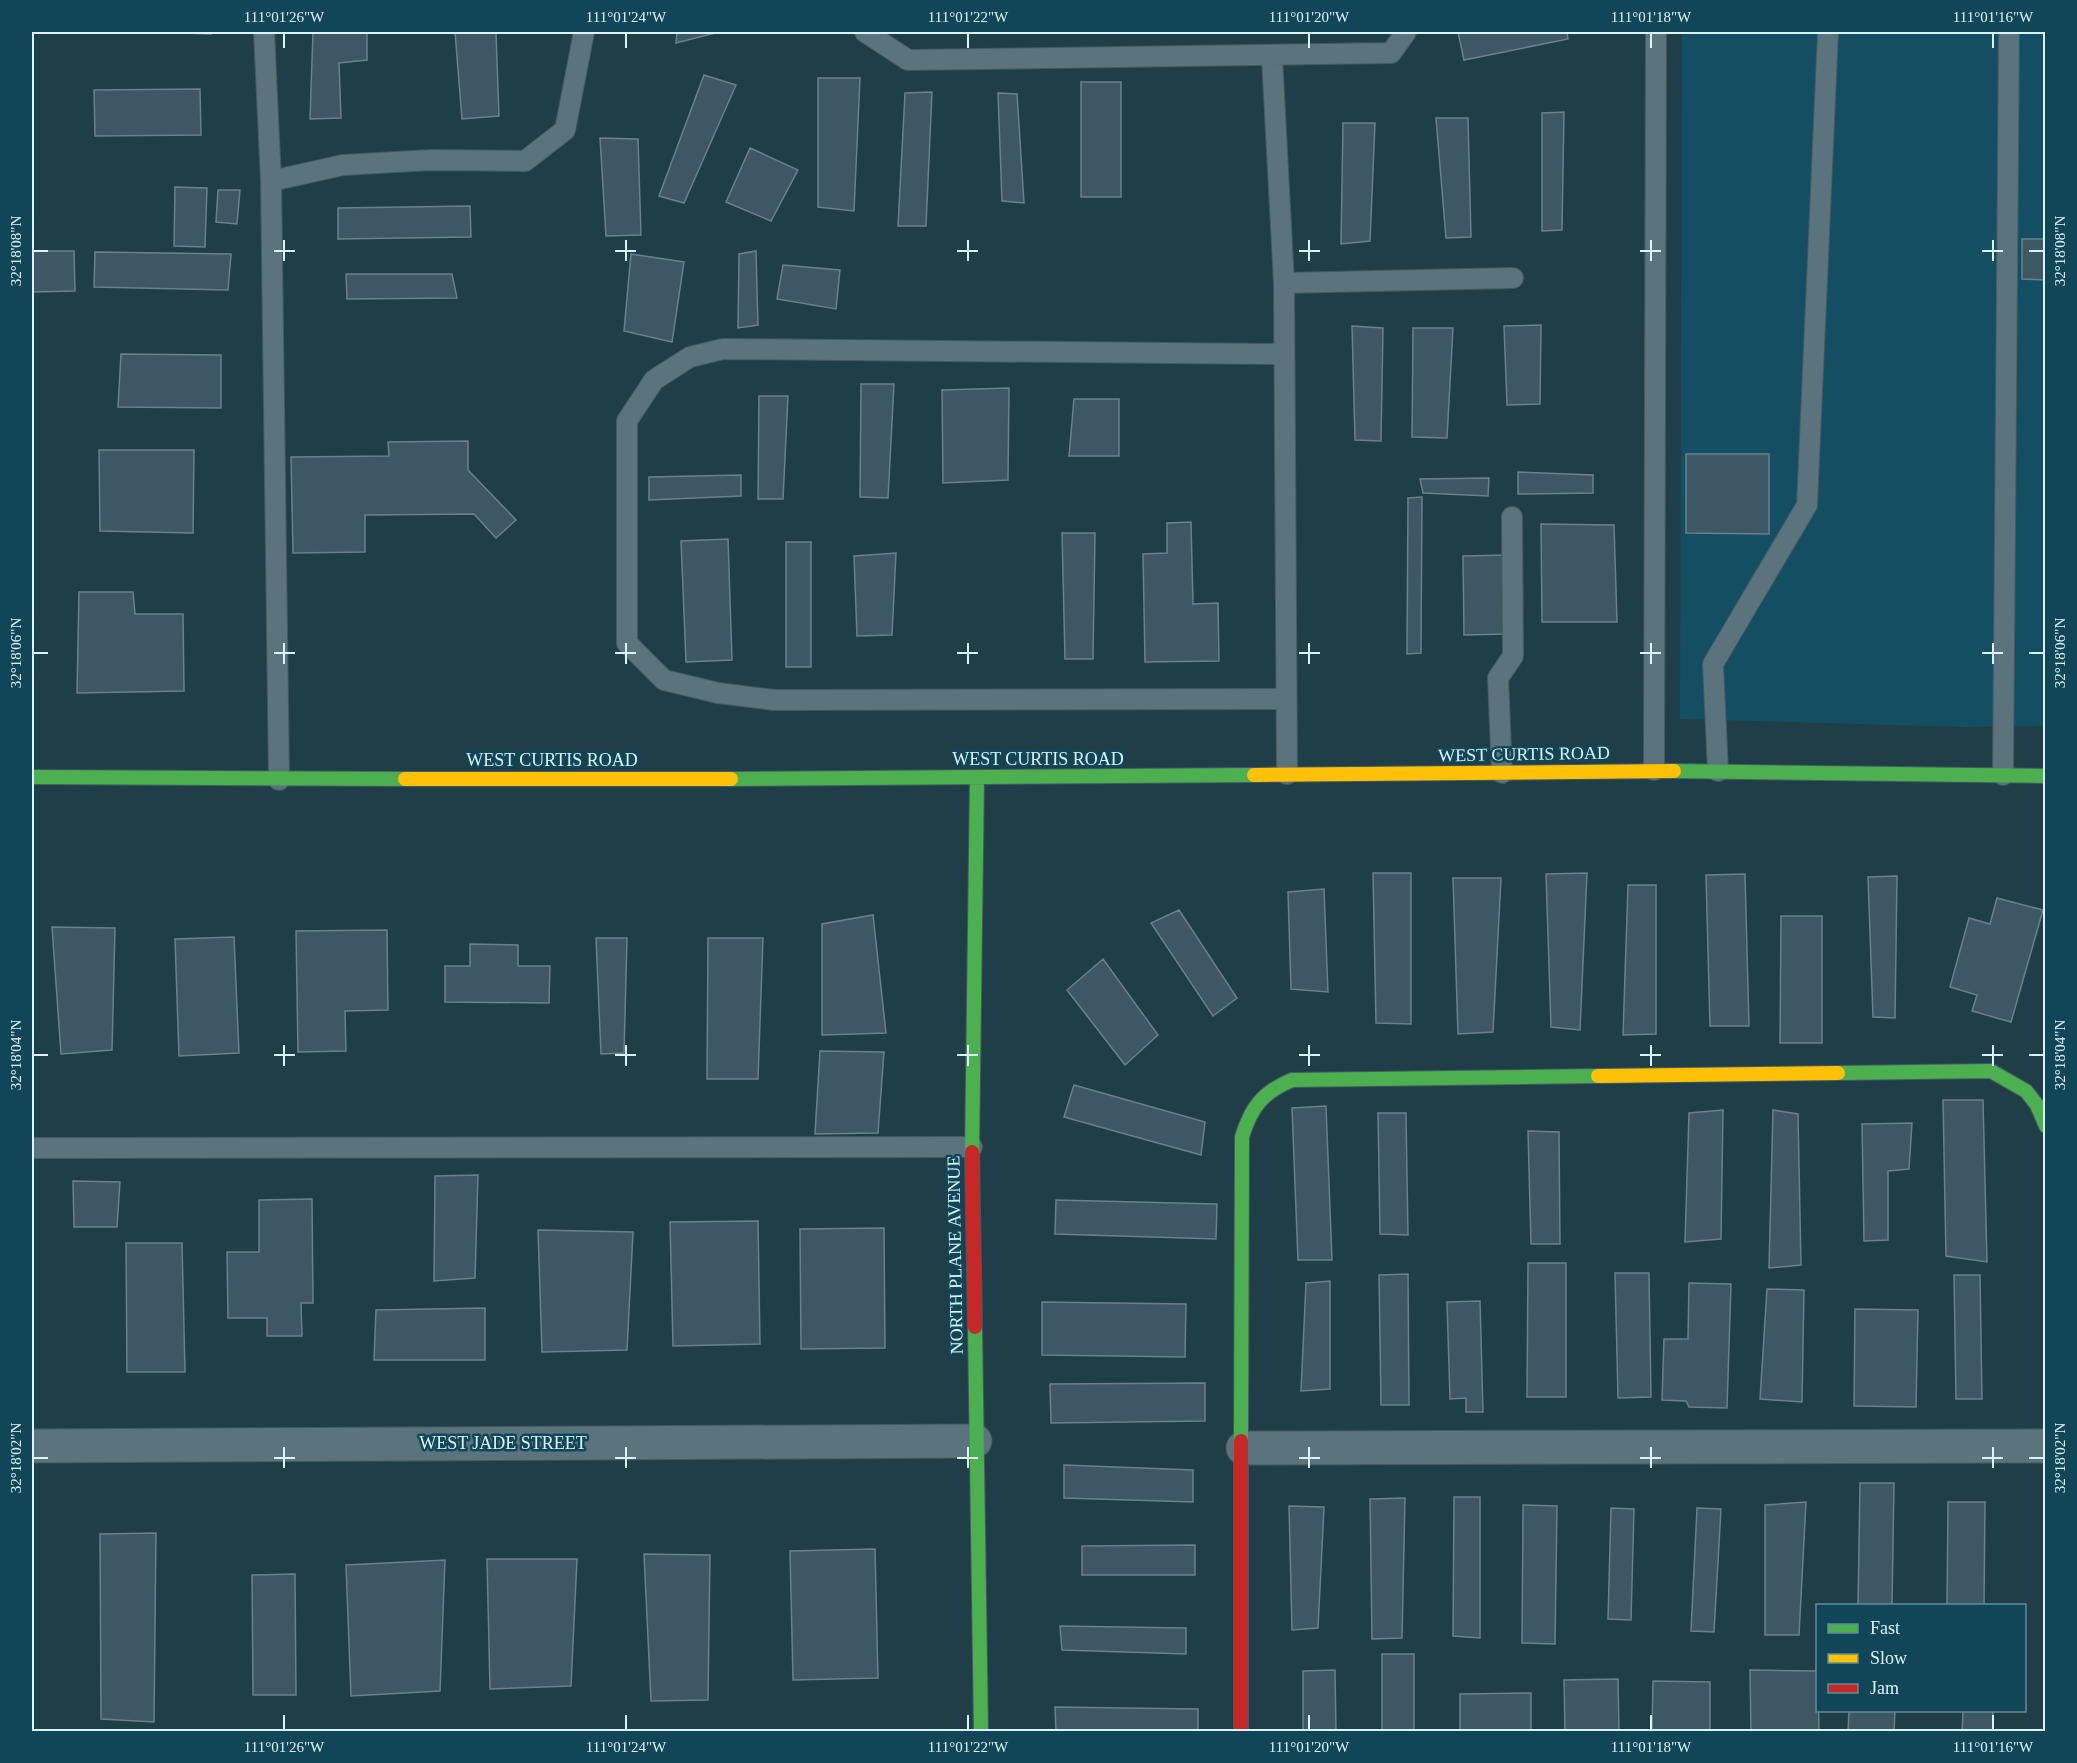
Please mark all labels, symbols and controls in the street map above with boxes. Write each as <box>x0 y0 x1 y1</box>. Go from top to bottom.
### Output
text: 111°01'26"W <box>244 9 325 25</box>
text: 111°01'24"W <box>586 9 667 25</box>
text: 111°01'22"W <box>928 9 1009 25</box>
text: 111°01'20"W <box>1269 9 1350 25</box>
text: 111°01'18"W <box>1611 9 1692 25</box>
text: 111°01'16"W <box>1953 9 2034 25</box>
text: 32°18'08"N <box>8 216 24 286</box>
text: 32°18'08"N <box>2052 216 2068 286</box>
text: 32°18'06"N <box>8 618 24 688</box>
text: 32°18'06"N <box>2052 618 2068 688</box>
street label: WEST CURTIS ROAD <box>1438 743 1610 765</box>
street label: WEST CURTIS ROAD <box>952 749 1124 769</box>
street label: WEST CURTIS ROAD <box>466 750 638 770</box>
text: 32°18'04"N <box>8 1020 24 1090</box>
text: 32°18'04"N <box>2052 1020 2068 1090</box>
street label: NORTH PLANE AVENUE <box>943 1156 967 1354</box>
text: 32°18'02"N <box>8 1423 24 1493</box>
text: 32°18'02"N <box>2052 1423 2068 1493</box>
street label: WEST JADE STREET <box>419 1433 587 1453</box>
legend <box>1816 1604 2026 1712</box>
text: Fast <box>1870 1618 1900 1638</box>
text: Slow <box>1870 1648 1907 1668</box>
text: Jam <box>1870 1678 1899 1698</box>
text: 111°01'26"W <box>244 1739 325 1755</box>
text: 111°01'24"W <box>586 1739 667 1755</box>
text: 111°01'22"W <box>928 1739 1009 1755</box>
text: 111°01'20"W <box>1269 1739 1350 1755</box>
text: 111°01'18"W <box>1611 1739 1692 1755</box>
text: 111°01'16"W <box>1953 1739 2034 1755</box>

